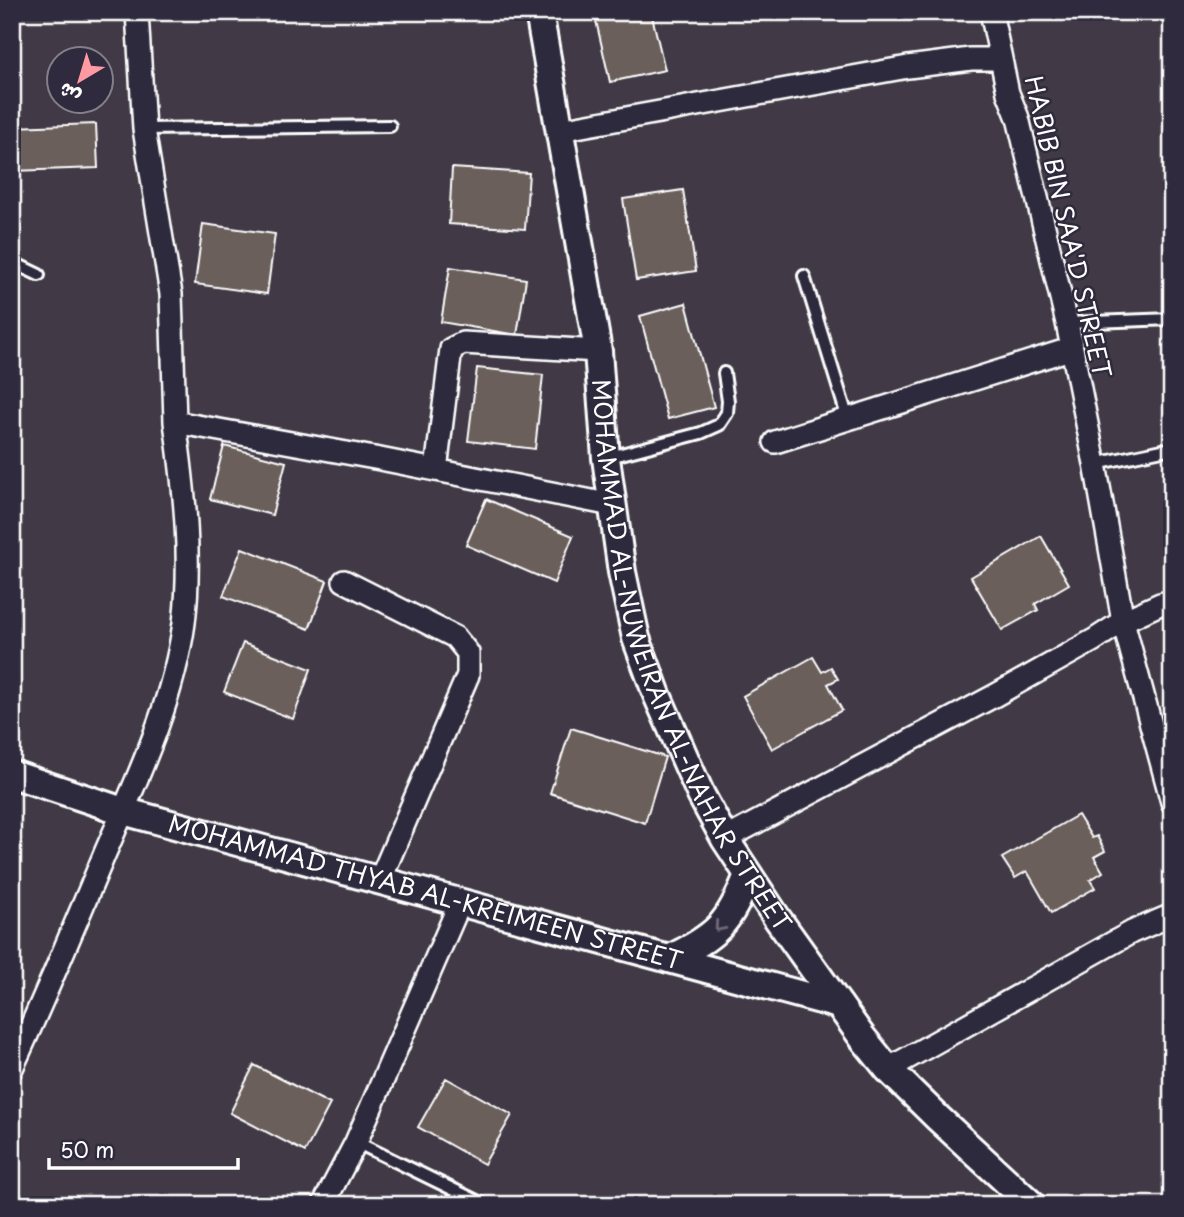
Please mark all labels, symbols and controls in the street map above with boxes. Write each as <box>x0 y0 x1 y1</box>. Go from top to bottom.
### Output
north arrow <box>46 46 116 116</box>
street label: HABIB BIN SAA'D STREET <box>1017 72 1121 382</box>
text: ش <box>52 77 86 112</box>
street label: MOHAMMAD AL-NUWEIRAN AL-NAHAR STREET <box>584 378 801 938</box>
street label: MOHAMMAD THYAB AL-KREIMEEN STREET <box>165 804 687 978</box>
one-way arrow <box>715 919 727 932</box>
scale bar <box>49 1126 238 1170</box>
text: 50 m <box>60 1133 114 1165</box>

